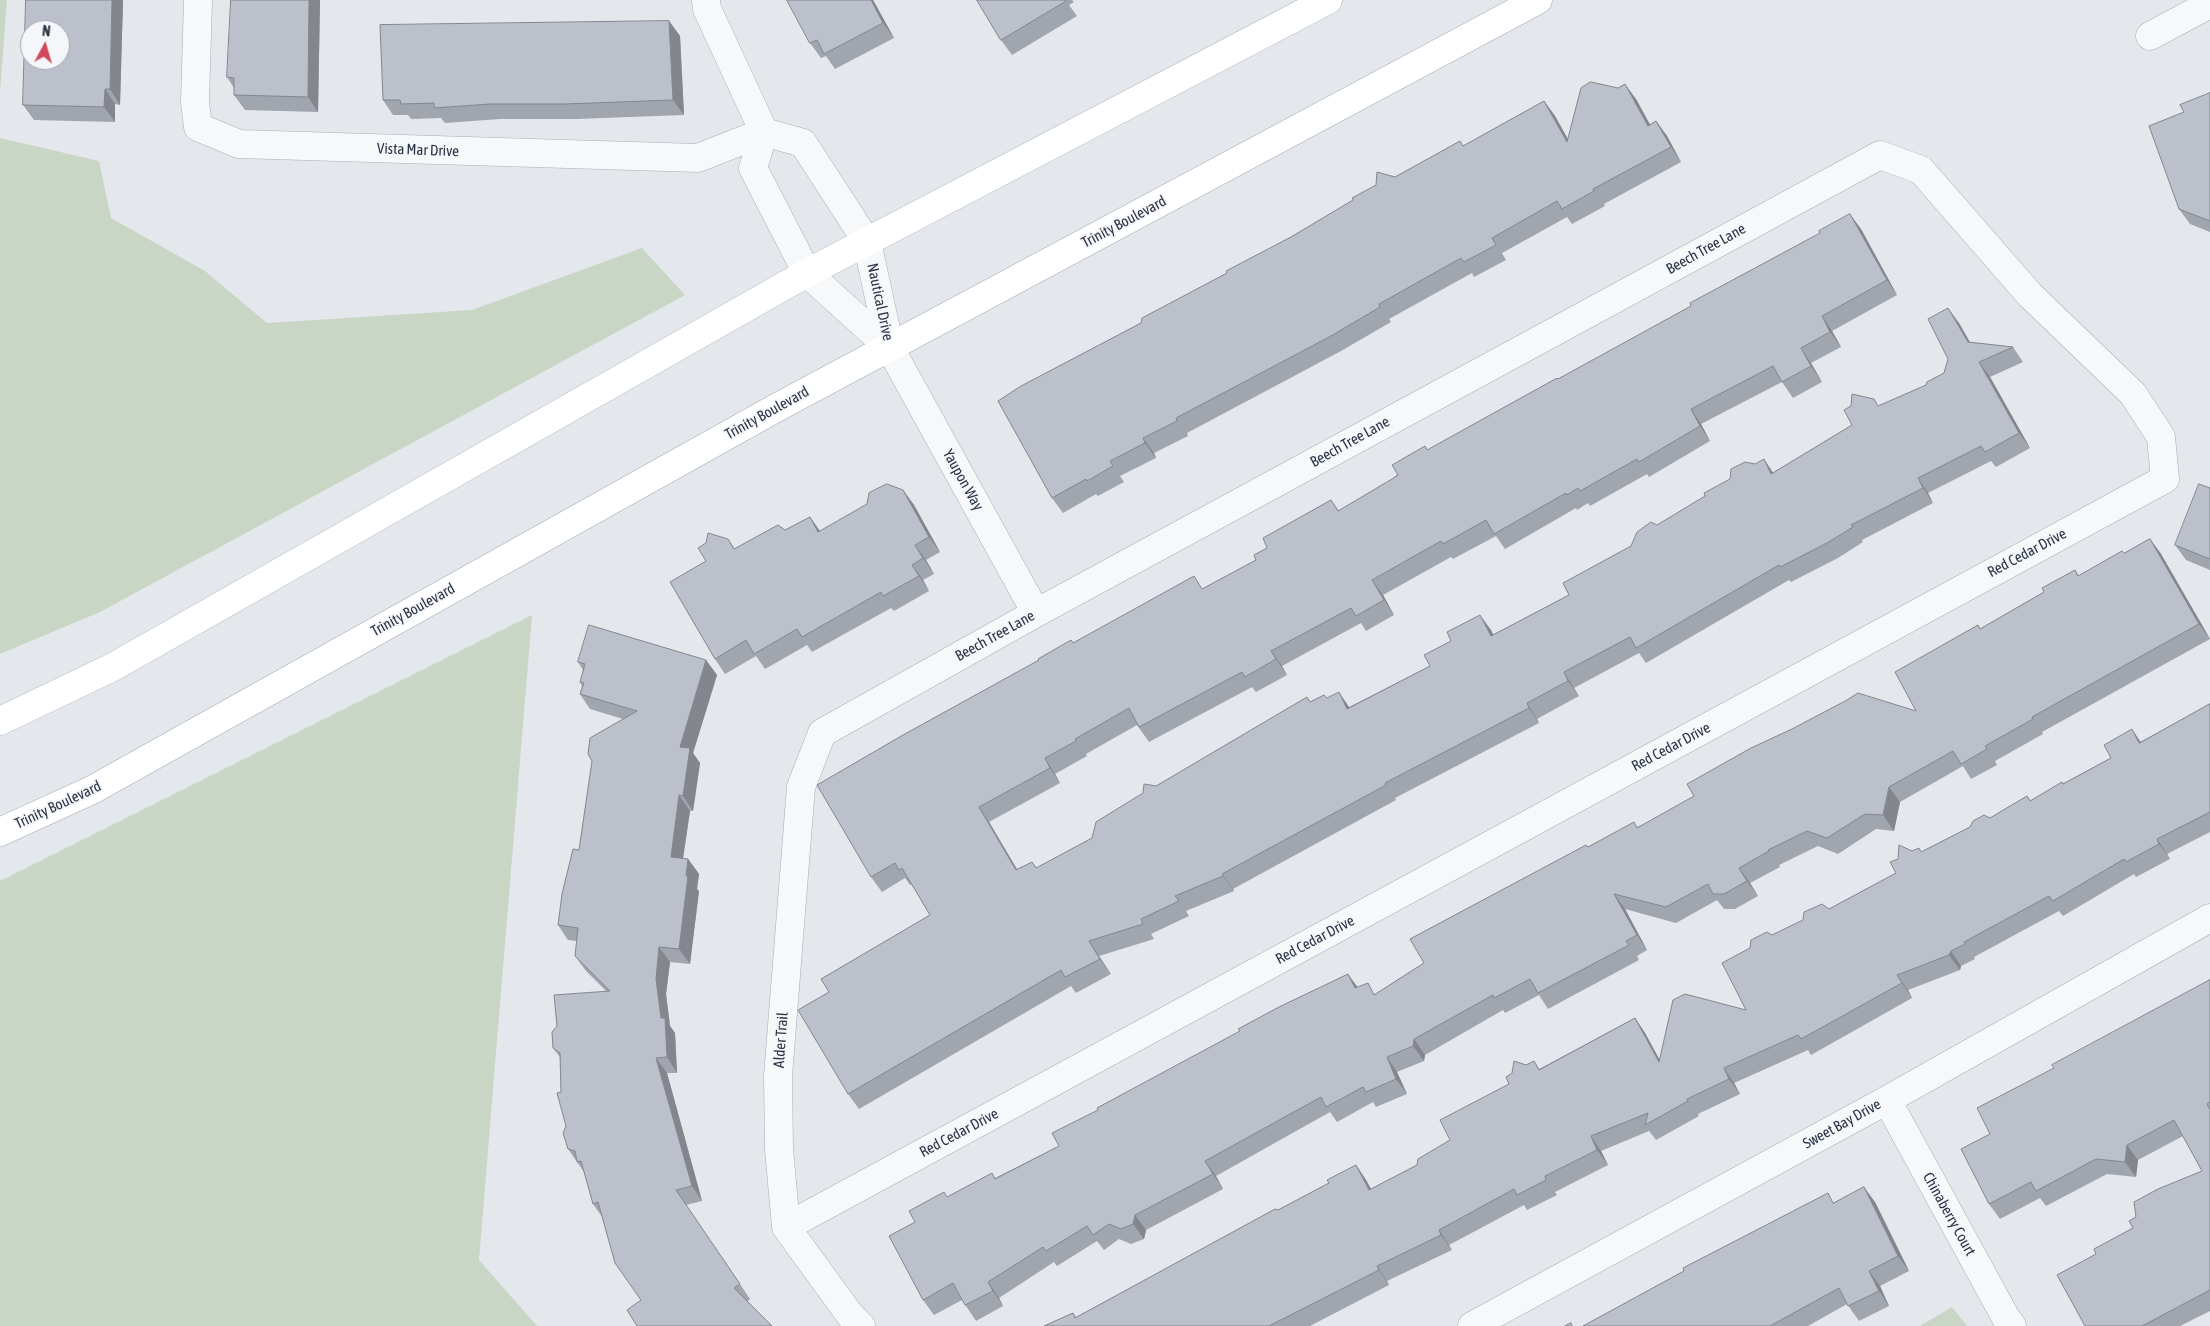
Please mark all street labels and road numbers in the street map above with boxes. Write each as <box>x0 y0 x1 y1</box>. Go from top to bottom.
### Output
street label: Vista Mar Drive <box>377 140 459 160</box>
street label: Trinity Boulevard <box>1079 192 1169 252</box>
street label: Beech Tree Lane <box>1663 220 1749 278</box>
street label: Nautical Drive <box>863 262 897 342</box>
street label: Trinity Boulevard <box>722 383 812 443</box>
street label: Beech Tree Lane <box>1307 413 1393 471</box>
street label: Yaupon Way <box>939 446 987 514</box>
street label: Red Cedar Drive <box>1985 525 2069 581</box>
street label: Trinity Boulevard <box>368 580 458 640</box>
street label: Beech Tree Lane <box>952 607 1038 665</box>
street label: Red Cedar Drive <box>1629 719 1713 775</box>
street label: Trinity Boulevard <box>12 777 104 833</box>
street label: Red Cedar Drive <box>1273 912 1357 968</box>
street label: Alder Trail <box>770 1012 792 1068</box>
street label: Sweet Bay Drive <box>1800 1095 1884 1153</box>
street label: Red Cedar Drive <box>917 1105 1001 1161</box>
street label: Chinaberry Court <box>1919 1169 1979 1259</box>

